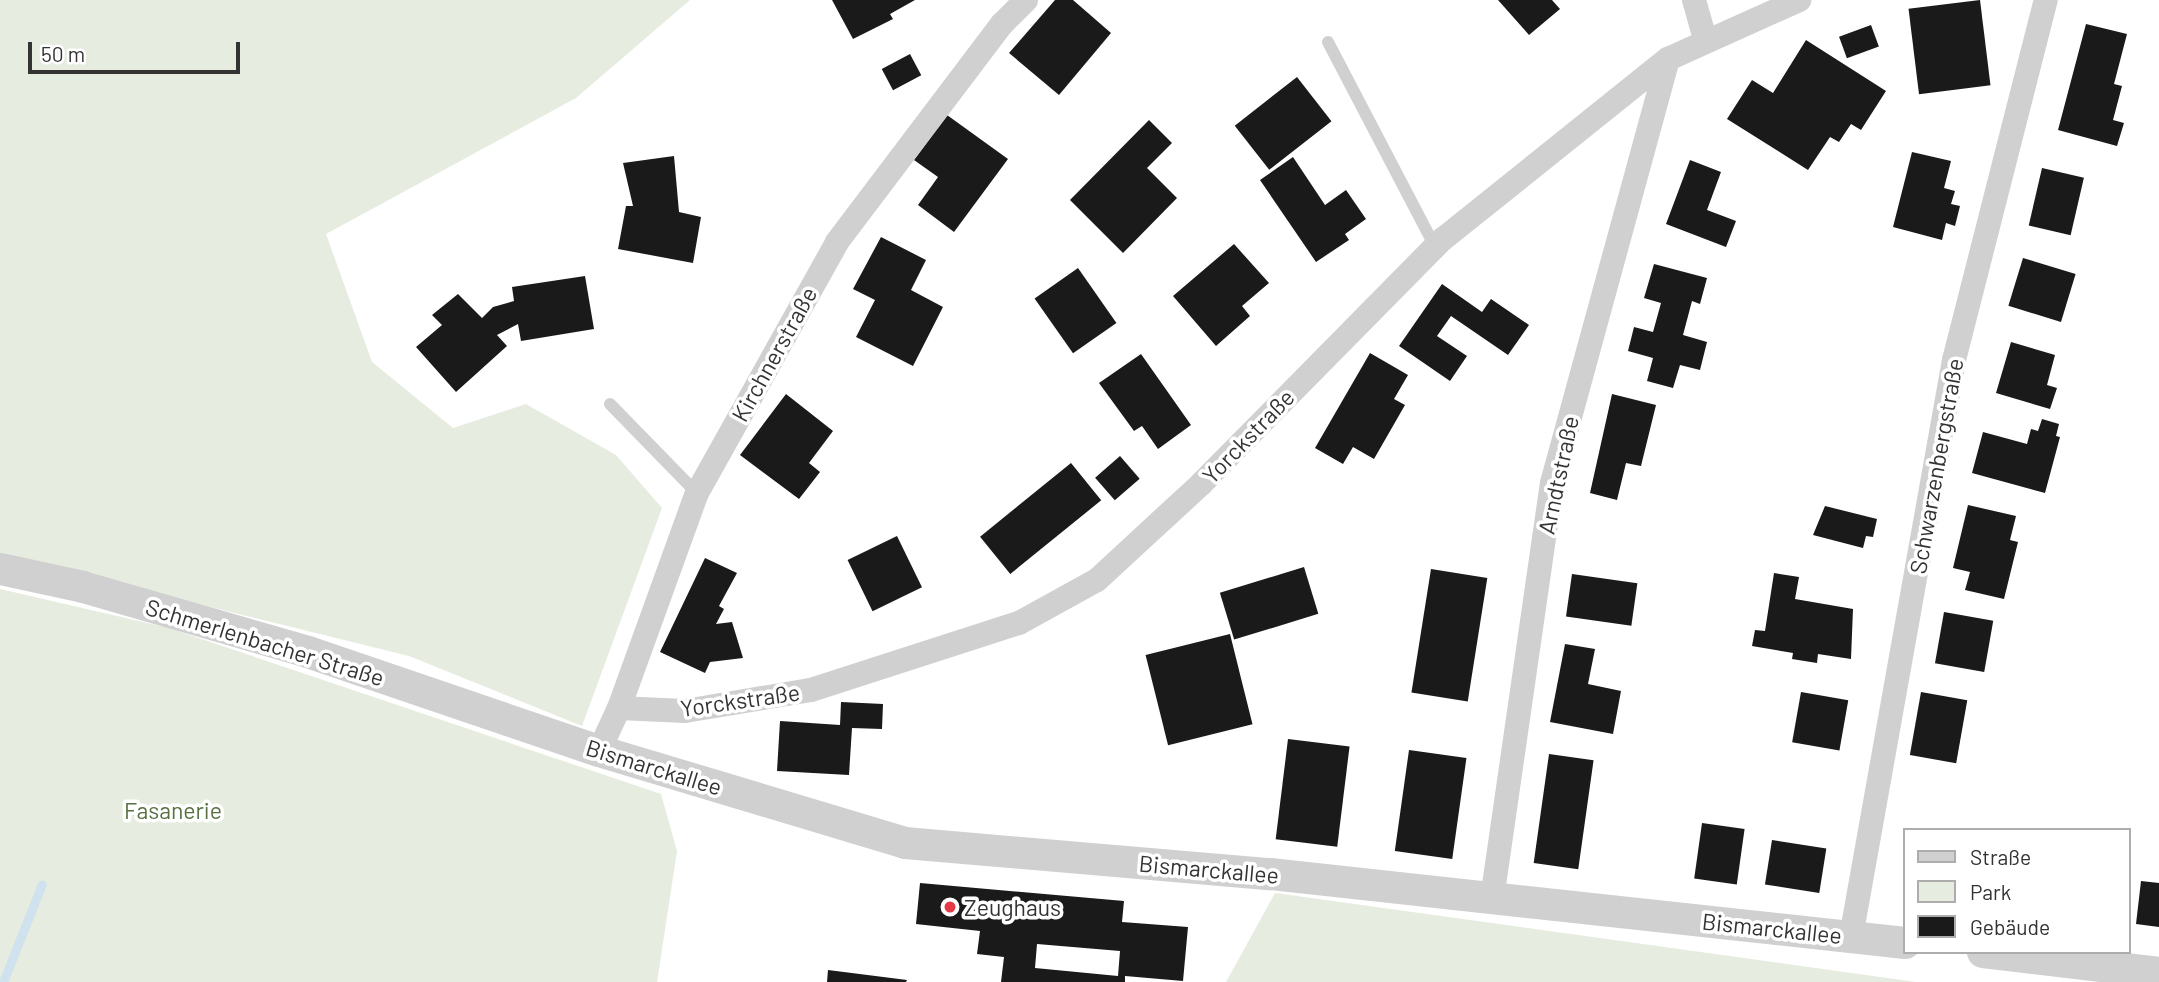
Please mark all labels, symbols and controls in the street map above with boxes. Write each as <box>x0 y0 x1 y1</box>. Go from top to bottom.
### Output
scale bar <box>32 28 243 72</box>
text: 50 m <box>41 41 85 66</box>
street label: Kirchnerstraße <box>726 282 822 426</box>
street label: Schwarzenbergstraße <box>1903 356 1969 576</box>
street label: Yorckstraße <box>1196 383 1300 489</box>
street label: Arndtstraße <box>1532 413 1584 537</box>
street label: Schmerlenbacher Straße <box>142 593 388 691</box>
street label: Yorckstraße <box>678 678 802 722</box>
street label: Bismarckallee <box>583 733 725 801</box>
park label: Fasanerie <box>124 796 222 824</box>
legend <box>1904 828 2131 954</box>
text: Straße <box>1970 844 2031 869</box>
street label: Bismarckallee <box>1138 849 1280 889</box>
text: Park <box>1970 879 2011 904</box>
place label: Zeughaus <box>964 893 1061 921</box>
marker: Zeughaus <box>942 899 958 915</box>
street label: Bismarckallee <box>1701 907 1843 949</box>
text: Gebäude <box>1970 914 2050 939</box>

